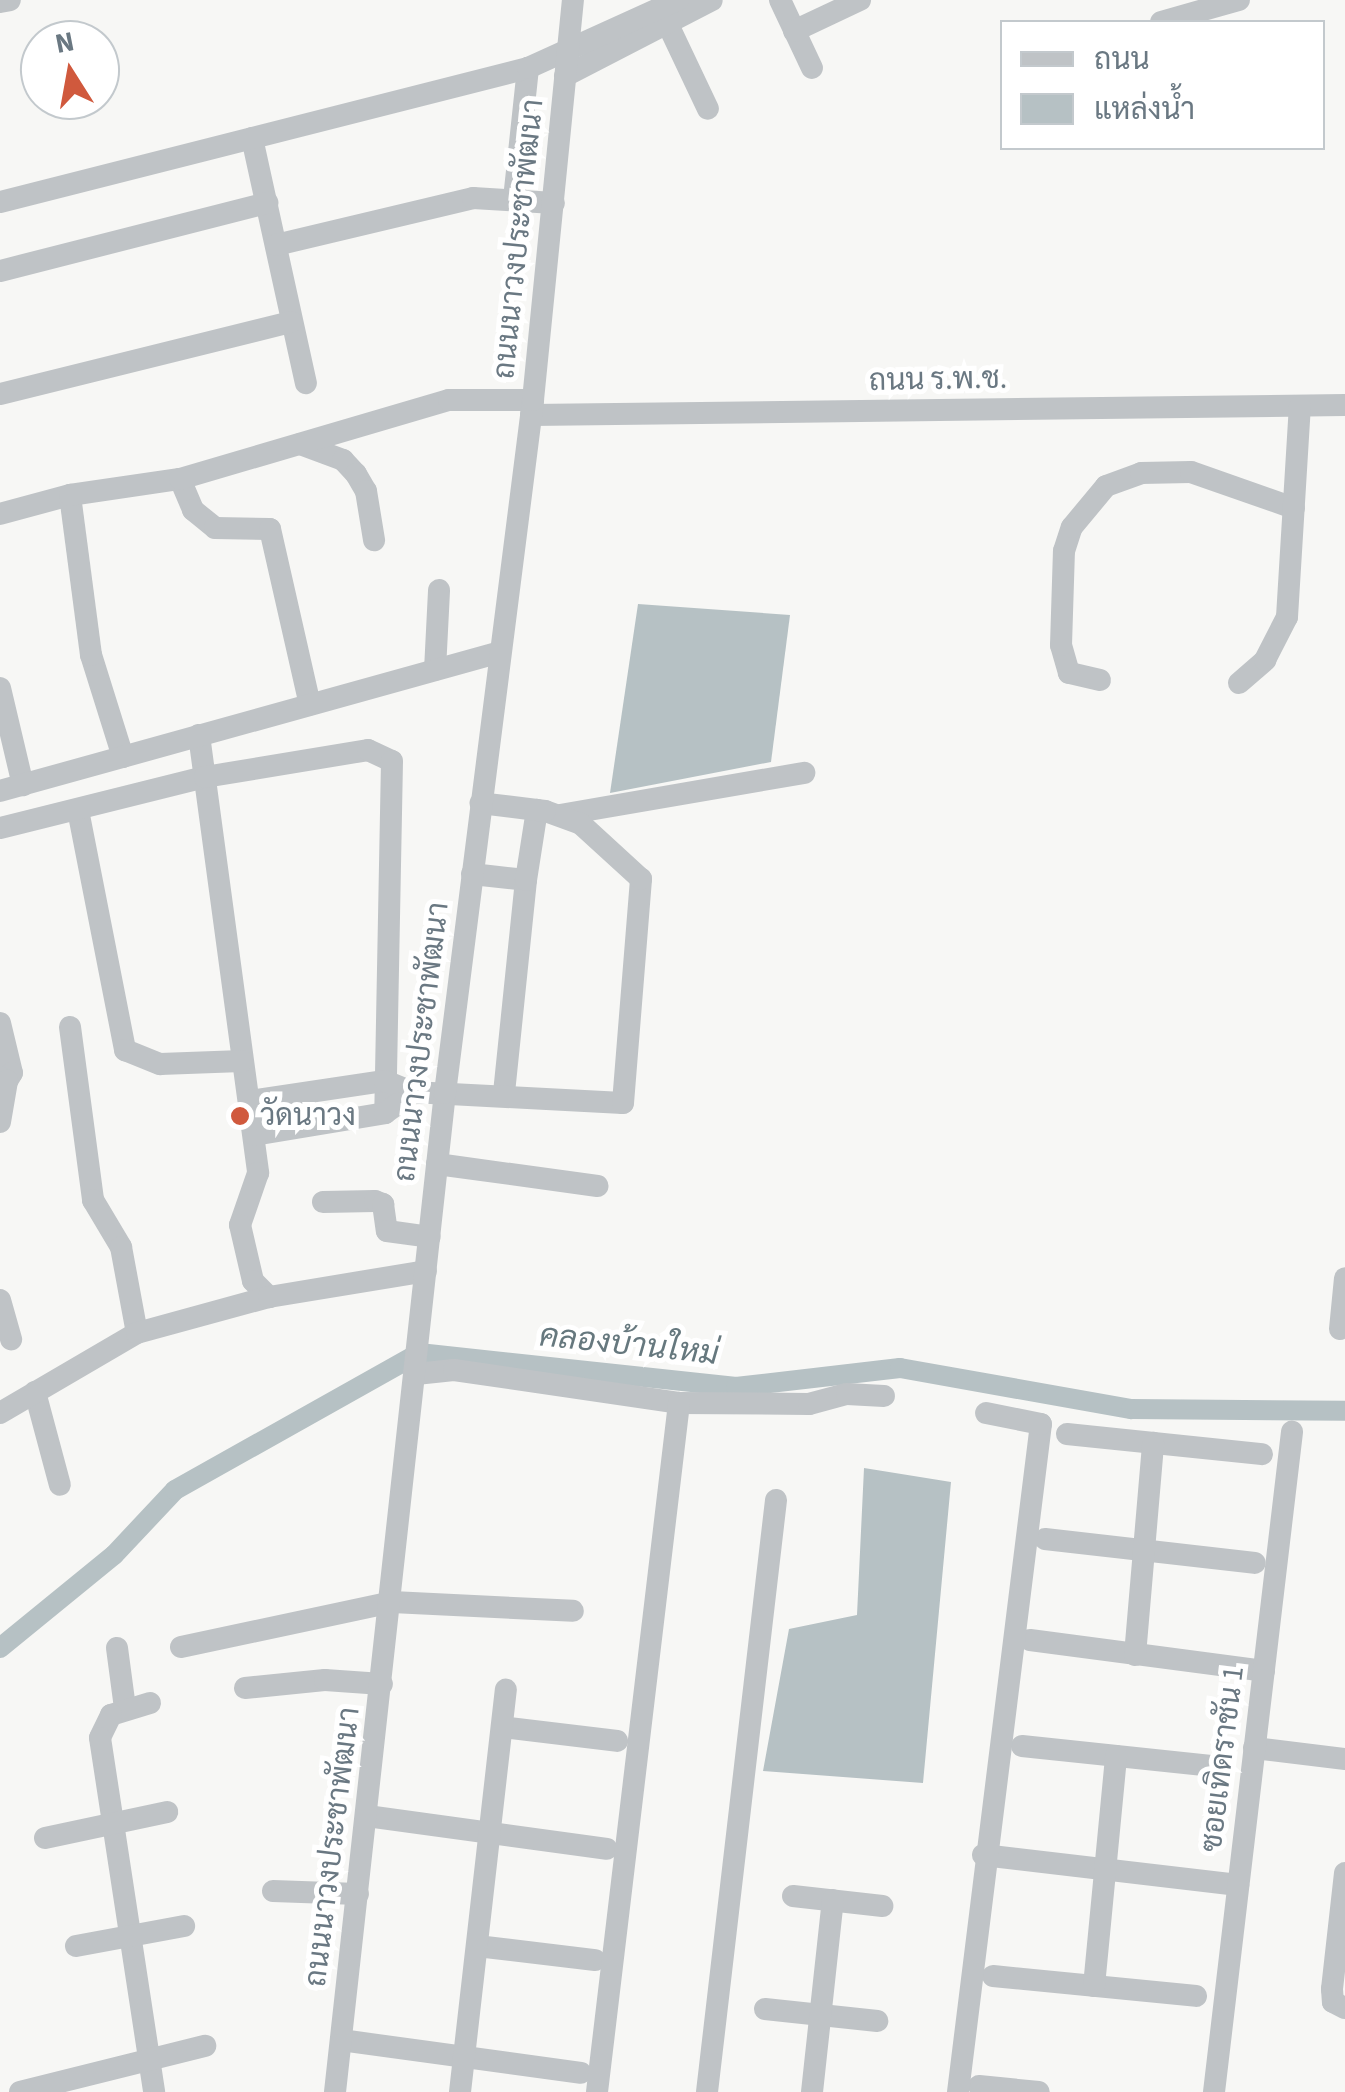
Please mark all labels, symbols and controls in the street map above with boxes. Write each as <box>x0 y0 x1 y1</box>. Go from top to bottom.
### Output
north arrow <box>20 20 120 120</box>
legend <box>1000 20 1325 150</box>
text: N <box>52 21 78 64</box>
text: ถนน <box>1094 38 1150 81</box>
text: แหล่งน้ำ <box>1094 88 1195 131</box>
street label: ถนนนาวงประชาพัฒนา <box>486 97 552 381</box>
street label: ถนน ร.พ.ช. <box>869 361 1007 399</box>
street label: ถนนนาวงประชาพัฒนา <box>387 900 457 1184</box>
place label: วัดนาวง <box>260 1098 356 1134</box>
marker: วัดนาวง <box>229 1105 251 1127</box>
water label: คลองบ้านใหม่ <box>537 1316 721 1374</box>
street label: ซอยเทิดราชัน 1 <box>1194 1664 1252 1854</box>
street label: ถนนนาวงประชาพัฒนา <box>298 1705 368 1989</box>

